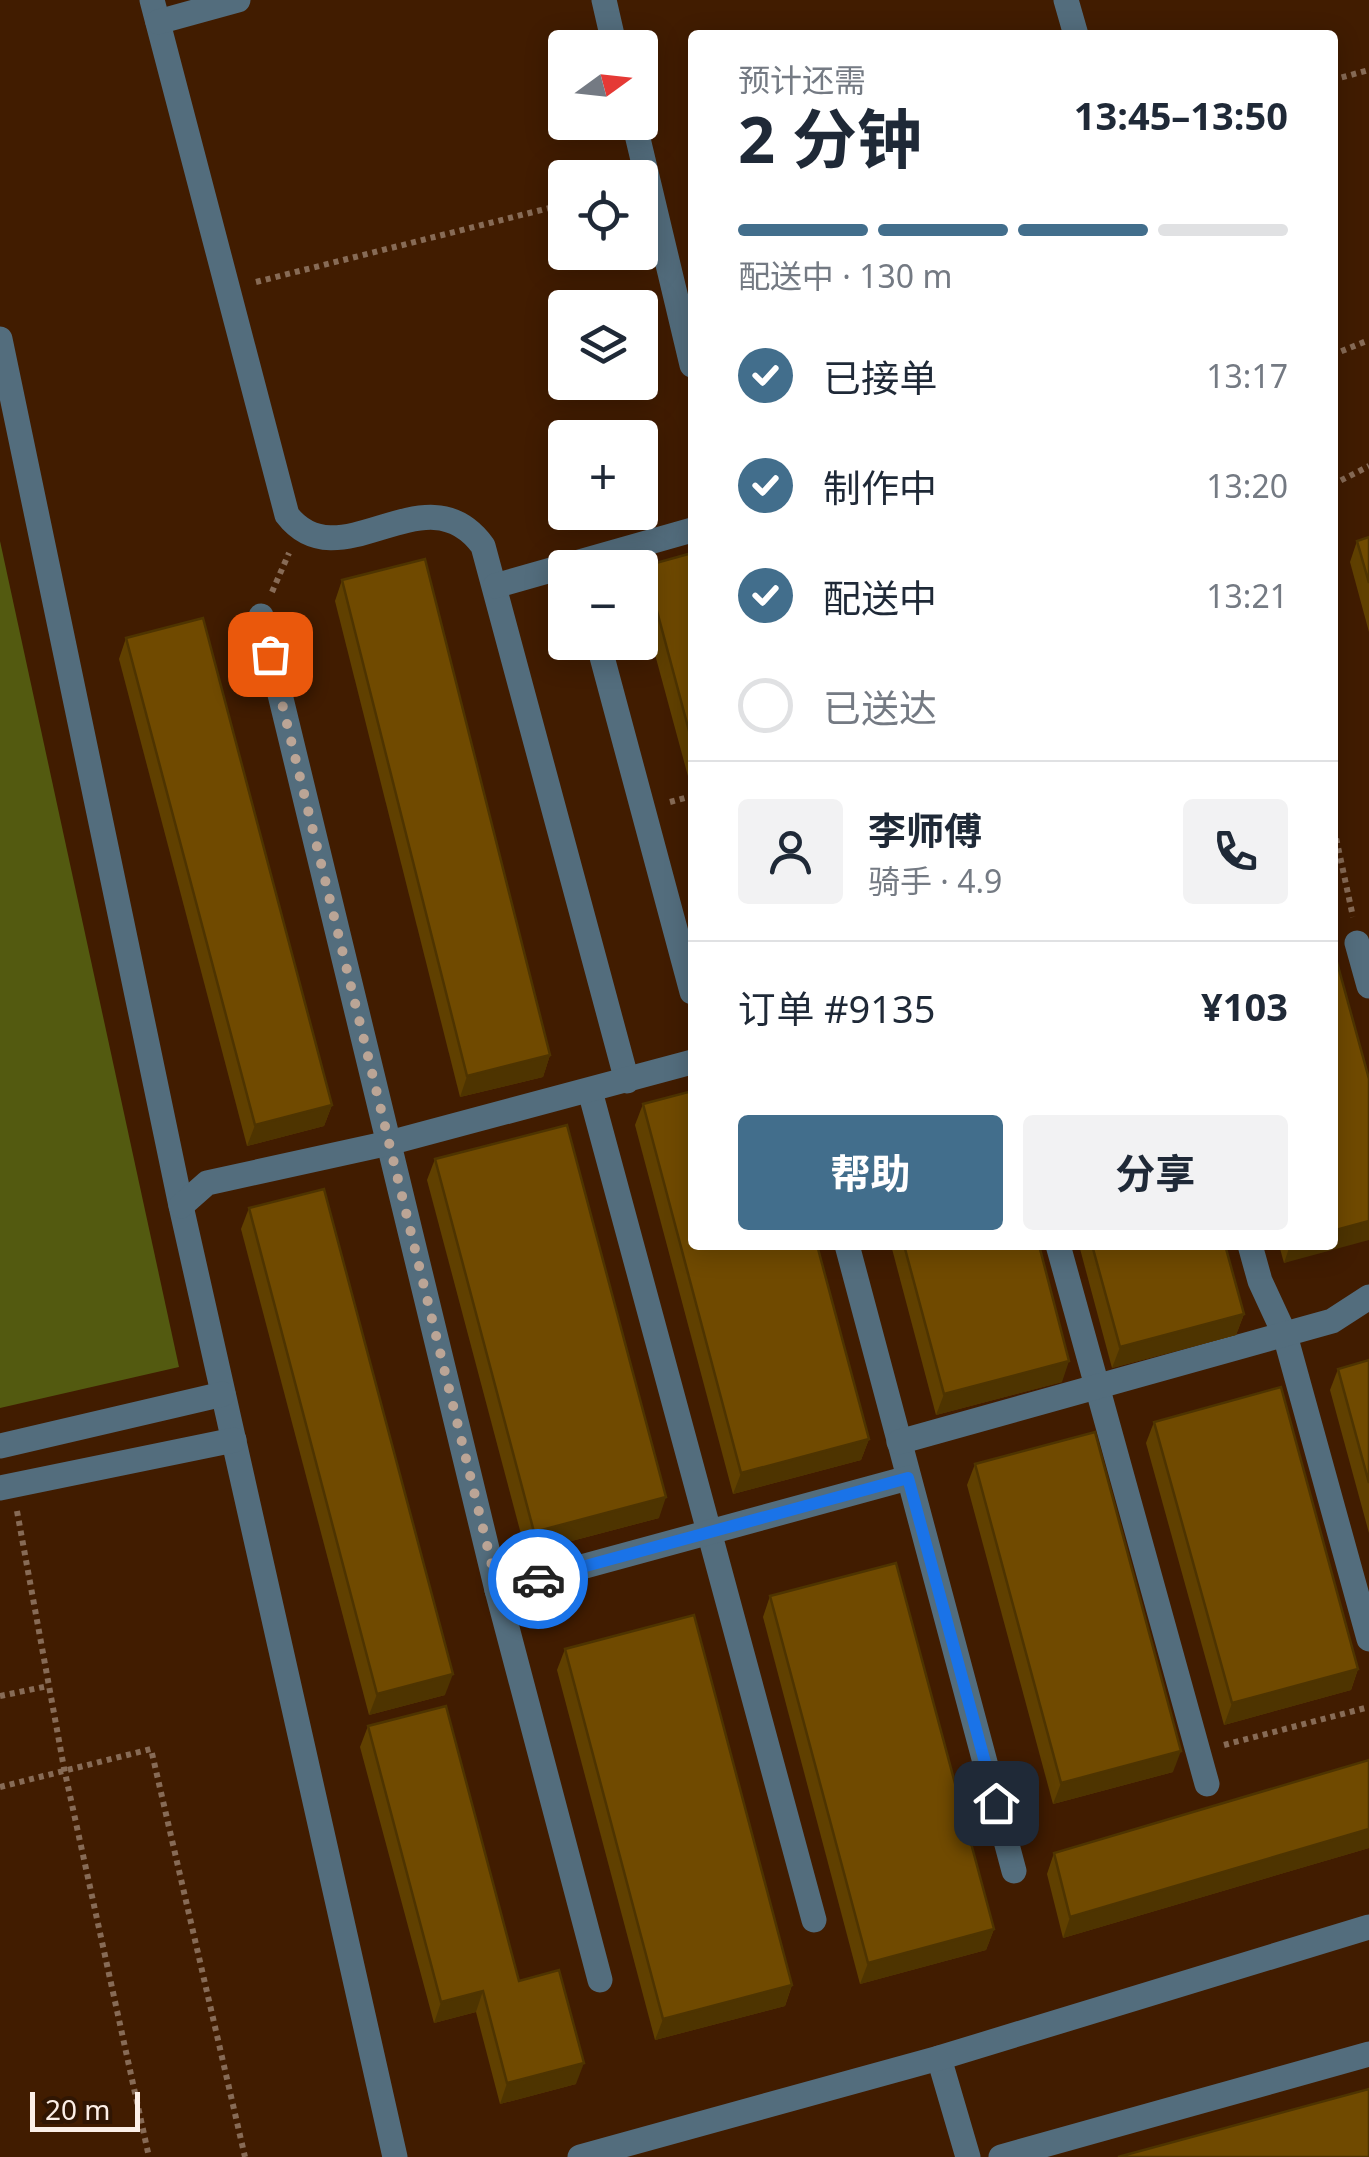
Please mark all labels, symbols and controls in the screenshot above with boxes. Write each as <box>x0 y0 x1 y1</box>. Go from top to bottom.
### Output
north arrow <box>548 30 658 140</box>
map controls <box>548 30 658 660</box>
text: 预计还需 <box>738 58 866 101</box>
text: 13:45–13:50 <box>1074 89 1288 141</box>
text: 2 分钟 <box>738 94 922 182</box>
button: locate <box>548 160 658 270</box>
text: 配送中 · 130 m <box>738 254 952 297</box>
button: layers <box>548 290 658 400</box>
icon: check <box>738 348 793 403</box>
text: 已接单 <box>823 351 937 403</box>
text: 13:17 <box>1206 354 1288 397</box>
button: + <box>548 420 658 530</box>
icon: check <box>738 458 793 513</box>
text: 制作中 <box>823 461 937 513</box>
text: 13:20 <box>1206 464 1288 507</box>
button: − <box>548 550 658 660</box>
icon: check <box>738 568 793 623</box>
text: 配送中 <box>823 571 937 623</box>
text: 13:21 <box>1206 574 1288 617</box>
pin <box>228 612 313 697</box>
icon: bag <box>243 627 298 682</box>
text: 已送达 <box>823 681 937 733</box>
button: person <box>738 799 843 904</box>
button: phone <box>1183 799 1288 904</box>
text: 李师傅 <box>868 804 982 856</box>
text: 骑手 · 4.9 <box>868 859 1002 902</box>
text: ¥103 <box>1201 980 1288 1032</box>
text: 订单 #9135 <box>738 982 935 1034</box>
button: 帮助 <box>738 1115 1003 1230</box>
button: 分享 <box>1023 1115 1288 1230</box>
courier <box>488 1529 588 1629</box>
icon: car <box>511 1552 566 1607</box>
pin <box>954 1761 1039 1846</box>
icon: home <box>969 1776 1024 1831</box>
scale bar <box>30 2087 140 2132</box>
text: 20 m <box>45 2090 111 2128</box>

